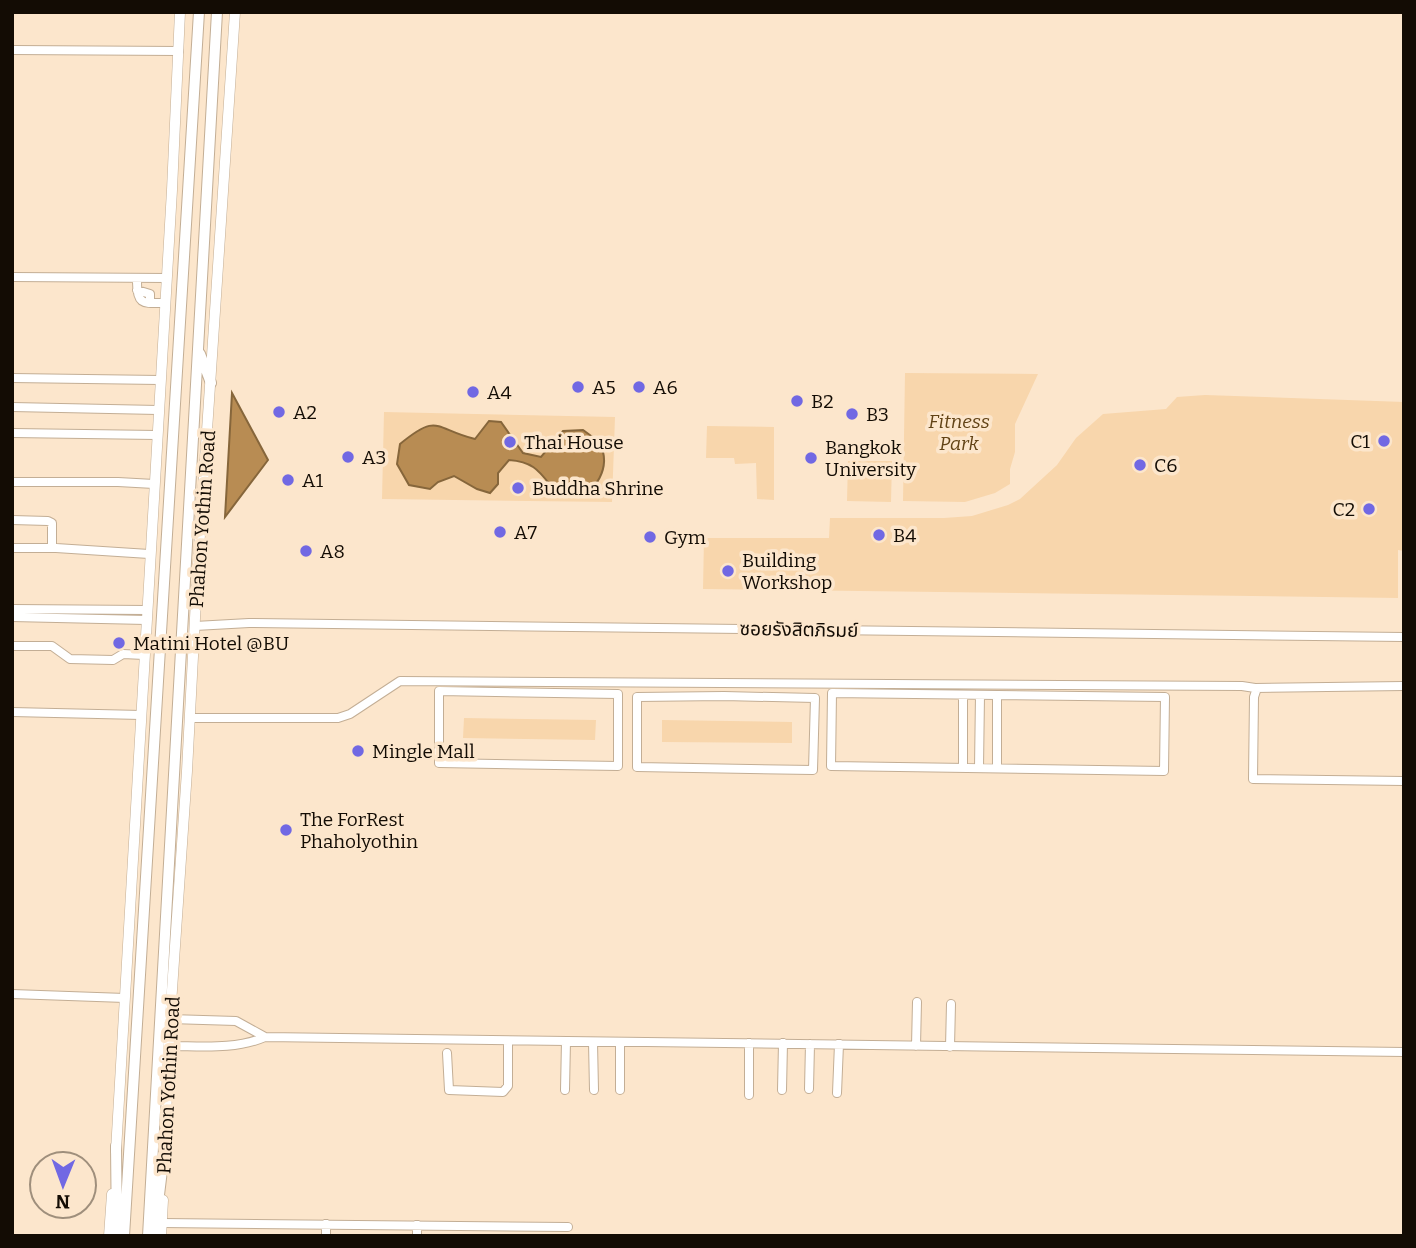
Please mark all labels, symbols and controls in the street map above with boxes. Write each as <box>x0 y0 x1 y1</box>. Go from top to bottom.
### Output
place label: A5 <box>592 376 616 399</box>
place label: A6 <box>653 376 678 399</box>
marker: A5 <box>570 379 586 395</box>
marker: A6 <box>631 379 647 395</box>
place label: A4 <box>487 381 512 404</box>
marker: A4 <box>465 384 481 400</box>
place label: B2 <box>811 390 834 413</box>
marker: B2 <box>789 393 805 409</box>
place label: A2 <box>293 401 317 424</box>
place label: B3 <box>866 403 889 426</box>
marker: A2 <box>271 404 287 420</box>
marker: B3 <box>844 406 860 422</box>
park label: Fitness Park <box>928 410 990 455</box>
street label: Phahon Yothin Road <box>185 429 220 609</box>
place label: C1 <box>1350 430 1370 453</box>
place label: Thai House <box>524 431 624 454</box>
marker: C1 <box>1376 433 1392 449</box>
marker: Thai House <box>502 434 518 450</box>
place label: Bangkok University <box>825 436 917 481</box>
place label: A3 <box>362 446 386 469</box>
marker: A3 <box>340 449 356 465</box>
marker: Bangkok University <box>803 450 819 466</box>
place label: C6 <box>1154 454 1177 477</box>
marker: C6 <box>1132 457 1148 473</box>
place label: A1 <box>302 469 323 492</box>
marker: A1 <box>280 472 296 488</box>
place label: Buddha Shrine <box>532 477 664 500</box>
marker: Buddha Shrine <box>510 480 526 496</box>
place label: C2 <box>1333 498 1355 521</box>
marker: C2 <box>1361 501 1377 517</box>
place label: A7 <box>514 521 537 544</box>
marker: A7 <box>492 524 508 540</box>
place label: B4 <box>893 524 916 547</box>
place label: Gym <box>664 526 706 549</box>
marker: B4 <box>871 527 887 543</box>
marker: Gym <box>642 529 658 545</box>
place label: A8 <box>320 540 345 563</box>
marker: A8 <box>298 543 314 559</box>
place label: Building Workshop <box>742 549 832 594</box>
marker: Building Workshop <box>720 563 736 579</box>
street label: ซอยรังสิตภิรมย์ <box>739 617 859 642</box>
place label: Matini Hotel @BU <box>133 632 289 655</box>
marker: Matini Hotel @BU <box>111 635 127 651</box>
place label: Mingle Mall <box>372 740 475 763</box>
marker: Mingle Mall <box>350 743 366 759</box>
place label: The ForRest Phaholyothin <box>300 808 418 853</box>
marker: The ForRest Phaholyothin <box>278 822 294 838</box>
street label: Phahon Yothin Road <box>152 995 185 1175</box>
north arrow <box>28 1150 98 1220</box>
text: N <box>55 1190 70 1213</box>

